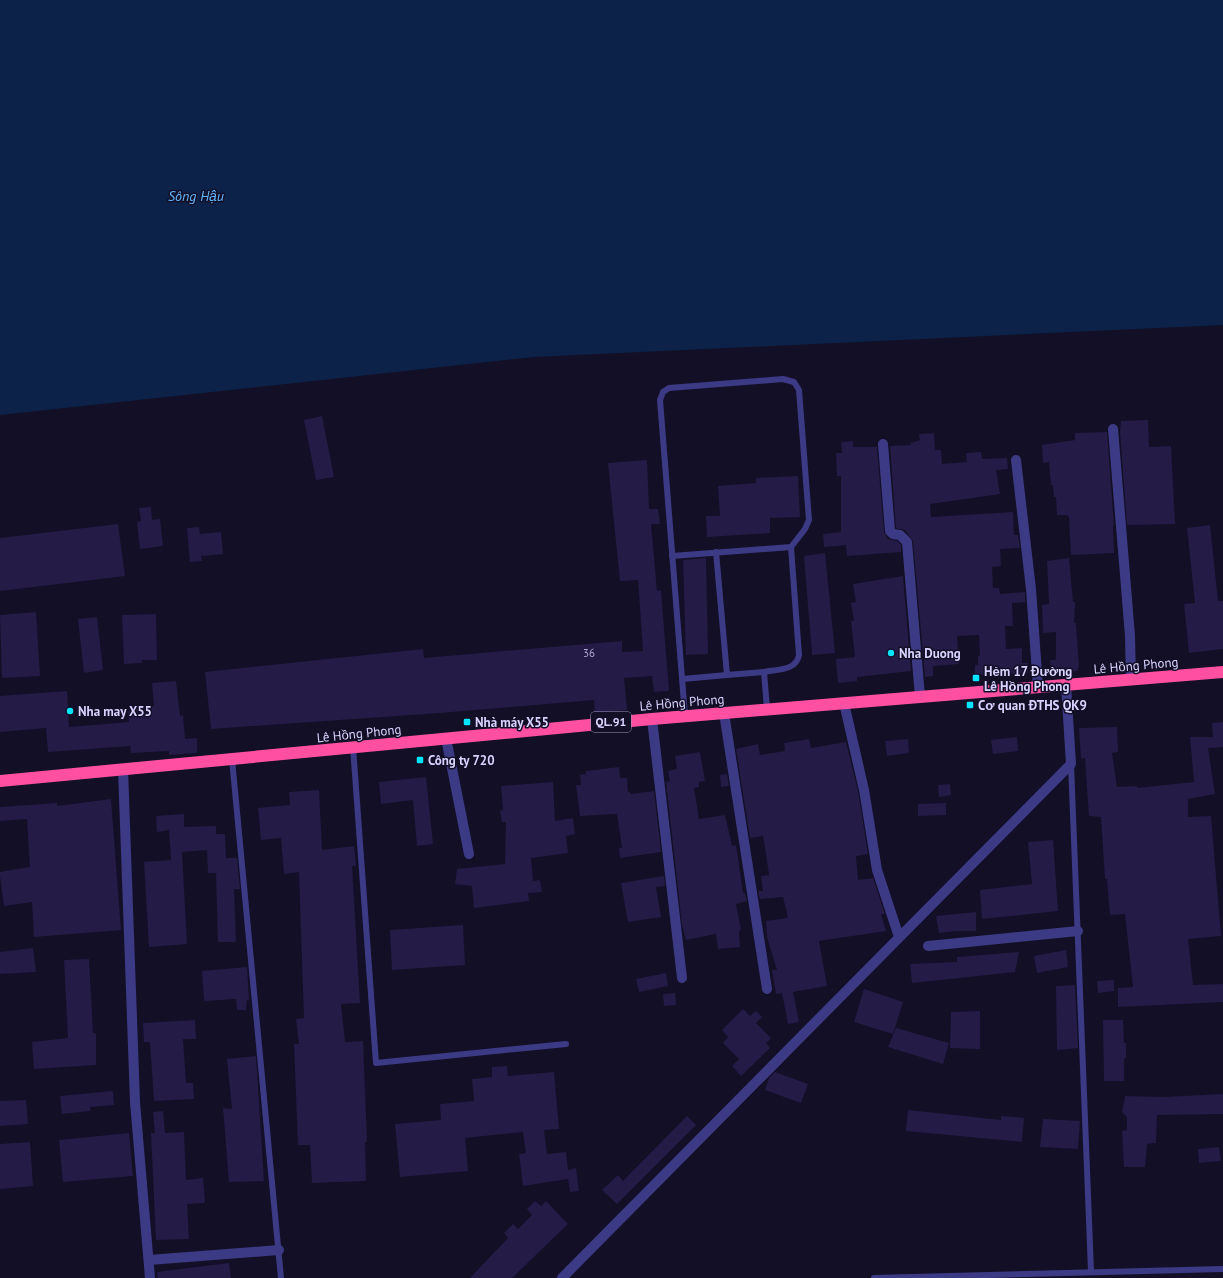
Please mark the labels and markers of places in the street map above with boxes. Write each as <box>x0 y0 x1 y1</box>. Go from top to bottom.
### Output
place label: Nha Duong <box>899 645 961 662</box>
marker: Nha Duong <box>886 648 896 658</box>
place label: Hẻm 17 Đường Lê Hồng Phong <box>984 663 1072 695</box>
marker: Hẻm 17 Đường Lê Hồng Phong <box>971 673 981 683</box>
place label: Cơ quan ĐTHS QK9 <box>978 697 1087 714</box>
marker: Cơ quan ĐTHS QK9 <box>965 700 975 710</box>
place label: Nha may X55 <box>78 703 152 720</box>
marker: Nha may X55 <box>65 706 75 716</box>
place label: Nhà máy X55 <box>475 714 549 731</box>
marker: Nhà máy X55 <box>462 717 472 727</box>
place label: Công ty 720 <box>428 752 495 769</box>
marker: Công ty 720 <box>415 755 425 765</box>

